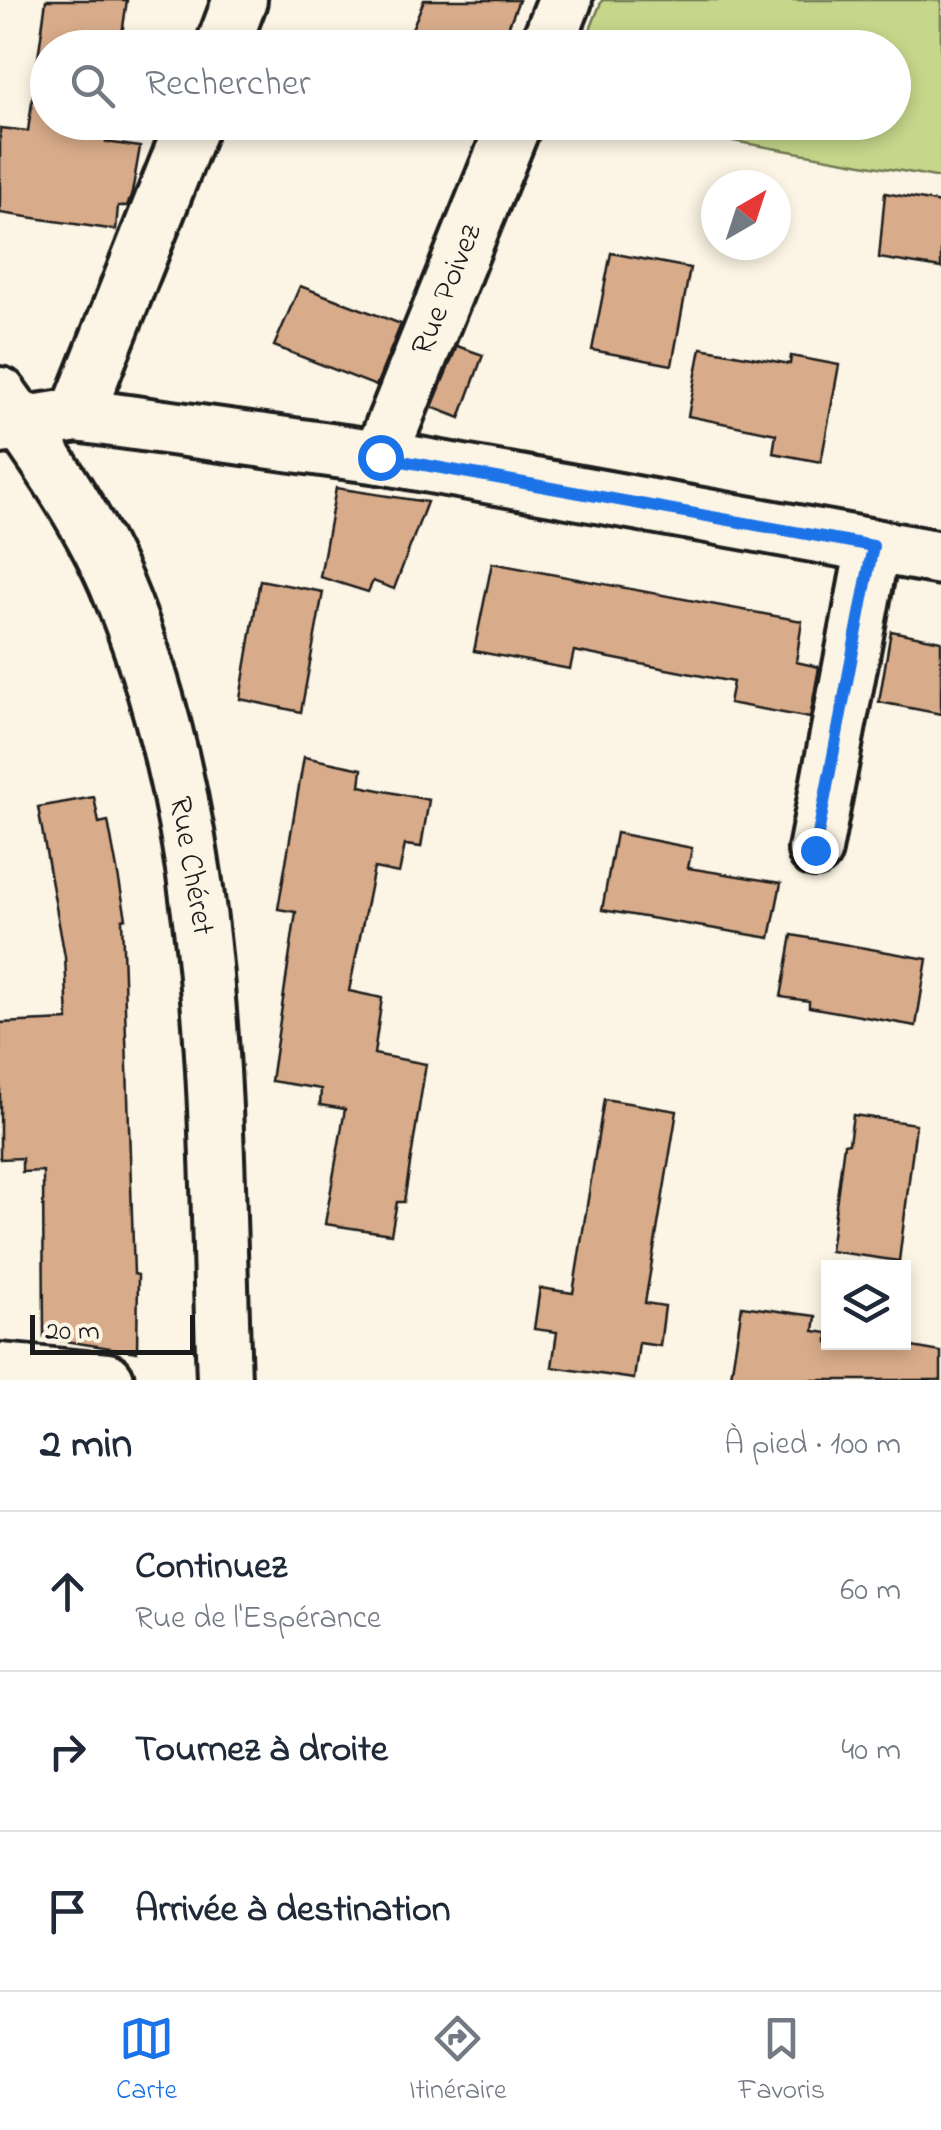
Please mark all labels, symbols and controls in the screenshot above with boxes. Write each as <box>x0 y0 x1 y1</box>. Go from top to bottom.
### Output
search box <box>30 30 911 140</box>
text: Rechercher <box>145 57 311 113</box>
icon: search <box>65 58 120 113</box>
north arrow <box>701 170 791 260</box>
street label: Rue Poivez <box>400 217 496 363</box>
route start <box>358 435 404 481</box>
street label: Rue Chéret <box>155 793 225 939</box>
route end <box>793 828 839 874</box>
map controls <box>821 1260 911 1350</box>
button: layers <box>821 1260 911 1350</box>
scale bar <box>30 1310 195 1354</box>
text: 20 m <box>45 1312 100 1353</box>
text: 2 min <box>40 1415 132 1476</box>
text: À pied · 100 m <box>724 1422 901 1469</box>
text: Continuez <box>135 1540 287 1596</box>
icon: ahead <box>40 1564 95 1619</box>
text: 60 m <box>840 1568 901 1615</box>
text: Rue de l'Espérance <box>135 1596 381 1643</box>
text: Tournez à droite <box>135 1723 388 1779</box>
icon: right <box>40 1724 95 1779</box>
text: 40 m <box>841 1728 901 1775</box>
text: Arrivée à destination <box>135 1883 450 1939</box>
icon: arrive <box>40 1884 95 1939</box>
tab: Carte <box>116 2011 177 2112</box>
tab: Itinéraire <box>409 2011 506 2112</box>
tab: Favoris <box>738 2011 825 2112</box>

